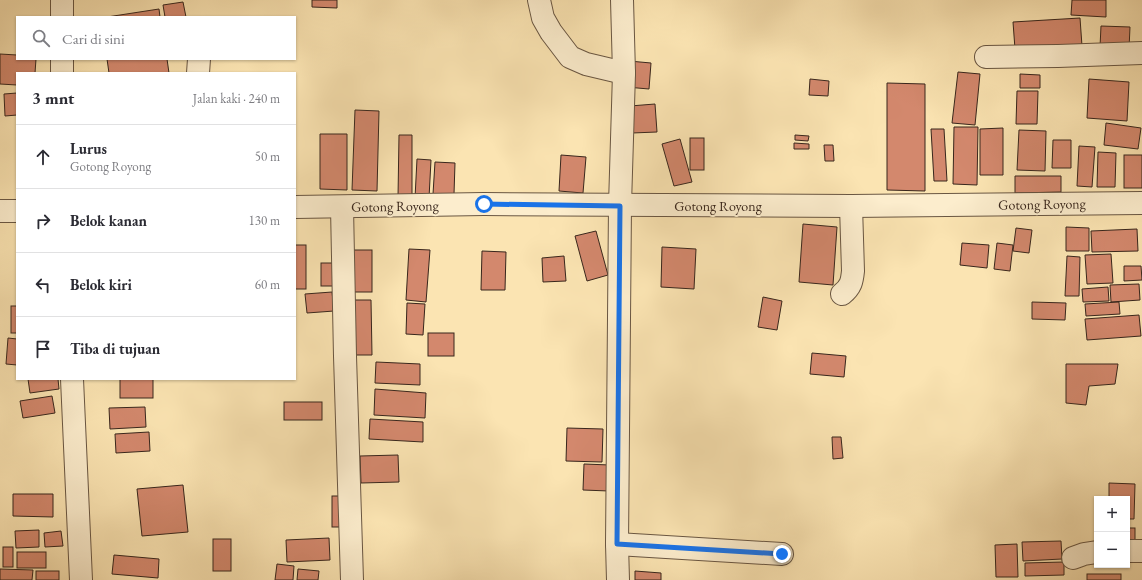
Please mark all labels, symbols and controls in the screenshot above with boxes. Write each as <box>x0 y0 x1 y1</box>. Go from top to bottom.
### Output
search box <box>16 16 296 60</box>
icon: search <box>30 27 52 49</box>
text: Cari di sini <box>62 29 125 48</box>
text: 3 mnt <box>32 87 74 109</box>
text: Jalan kaki · 240 m <box>193 90 280 107</box>
text: Lurus <box>70 139 107 158</box>
icon: ahead <box>32 146 54 168</box>
text: 50 m <box>255 148 280 165</box>
text: Gotong Royong <box>70 158 151 175</box>
street label: Gotong Royong <box>998 194 1087 214</box>
route start <box>475 195 493 213</box>
street label: Gotong Royong <box>351 196 440 216</box>
street label: Gotong Royong <box>674 197 763 215</box>
icon: right <box>32 210 54 232</box>
text: Belok kanan <box>70 211 147 230</box>
text: 130 m <box>249 212 280 229</box>
icon: left <box>32 274 54 296</box>
text: Belok kiri <box>70 275 132 294</box>
text: 60 m <box>255 276 280 293</box>
icon: arrive <box>32 338 54 360</box>
text: Tiba di tujuan <box>70 339 160 358</box>
map controls <box>1094 496 1130 568</box>
button: + <box>1094 496 1130 532</box>
button: − <box>1094 532 1130 568</box>
route end <box>773 545 791 563</box>

